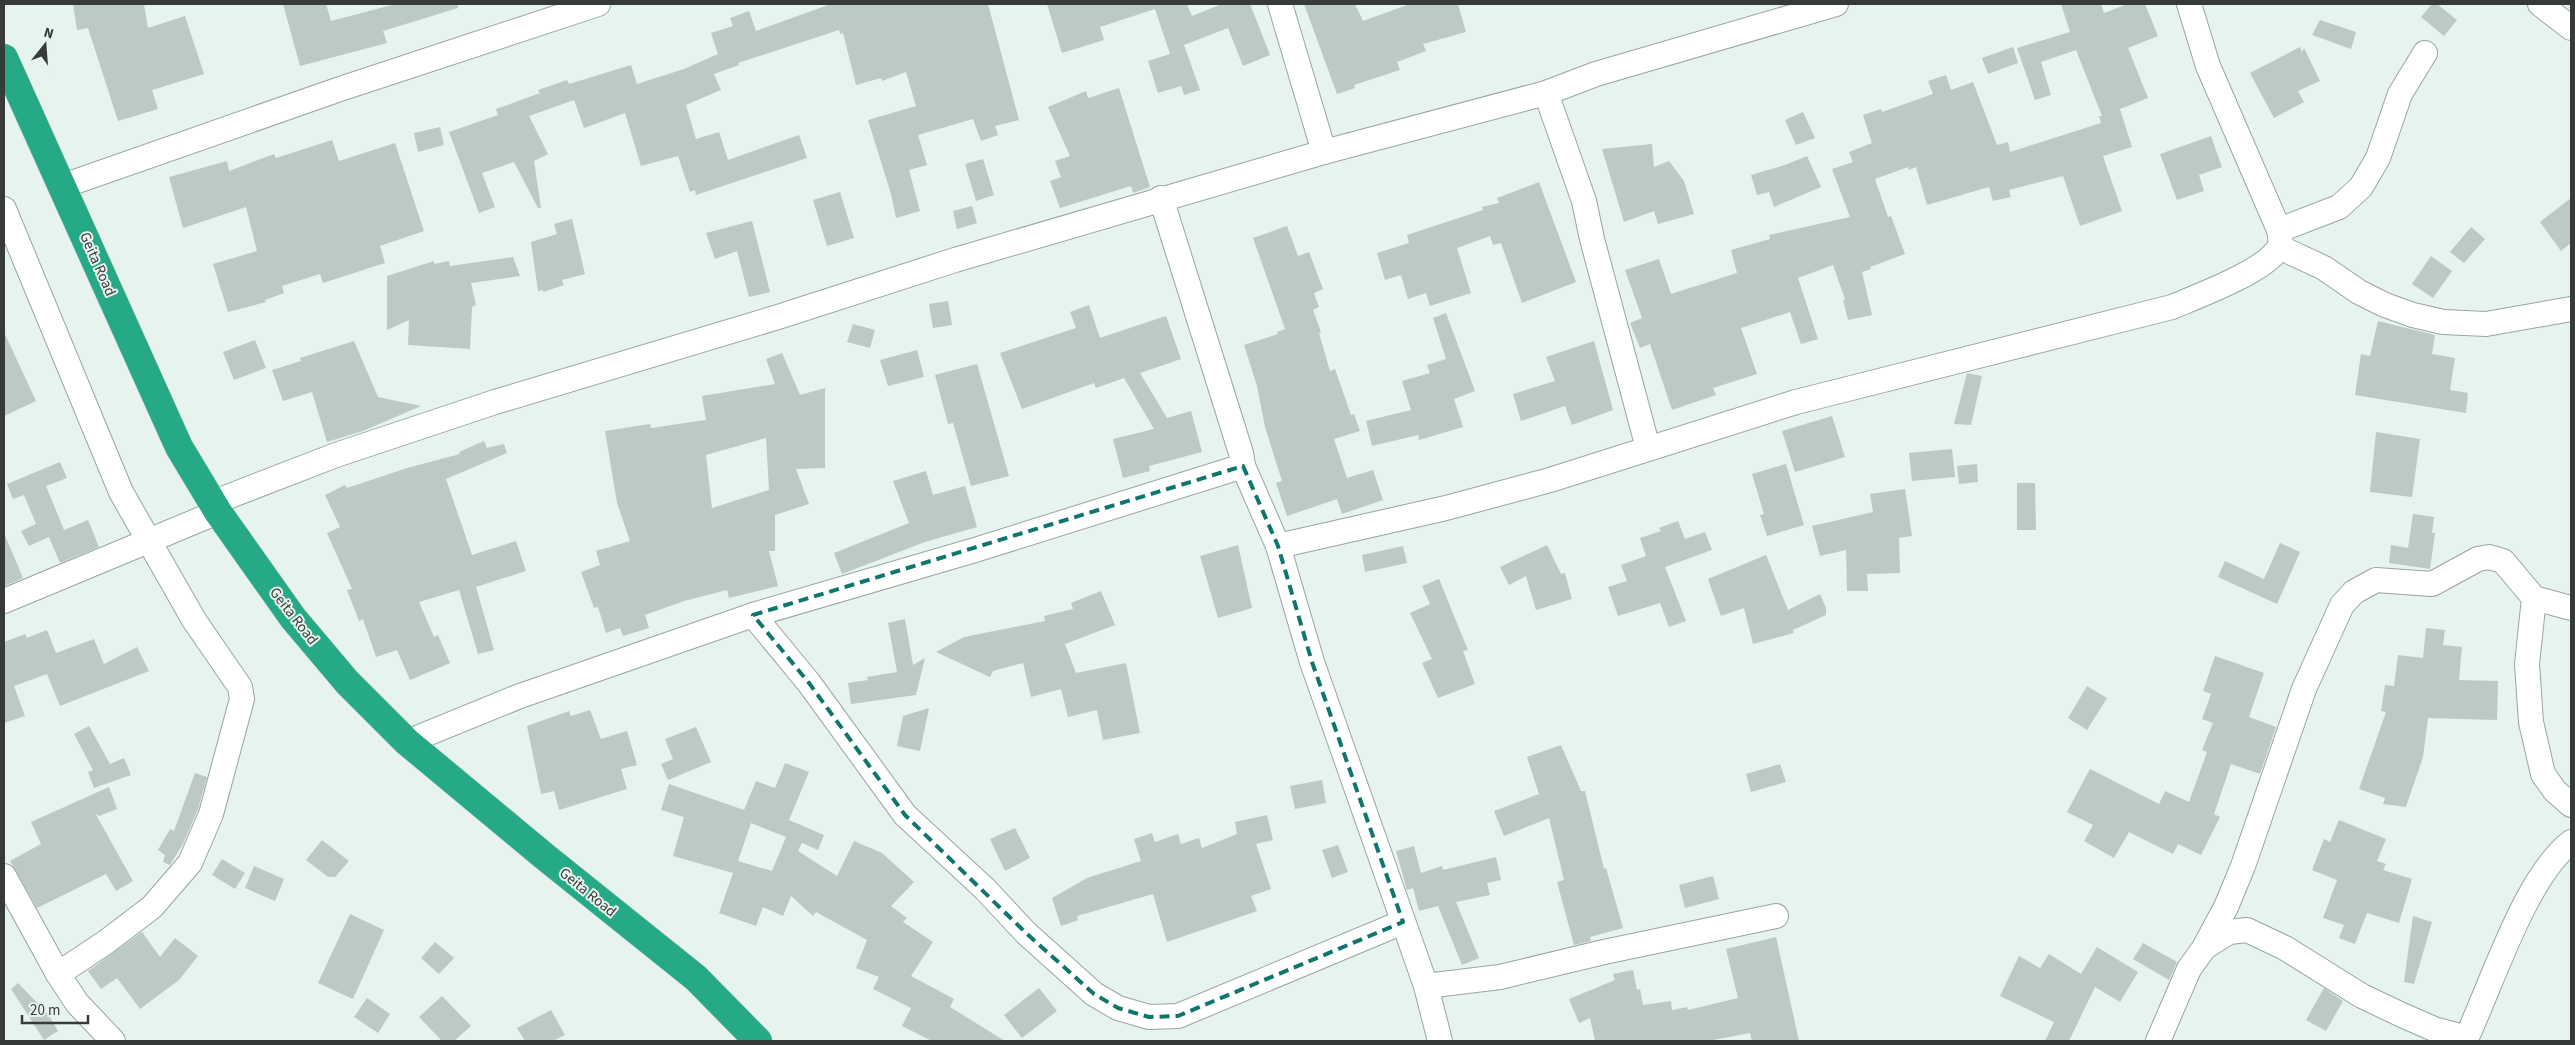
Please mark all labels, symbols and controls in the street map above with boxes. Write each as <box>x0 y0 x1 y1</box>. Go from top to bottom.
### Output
north arrow <box>20 20 70 70</box>
text: N <box>41 23 56 44</box>
street label: Geita Road <box>74 229 121 299</box>
street label: Geita Road <box>264 583 323 650</box>
street label: Geita Road <box>555 863 621 922</box>
scale bar <box>22 992 89 1024</box>
text: 20 m <box>30 1000 60 1021</box>

